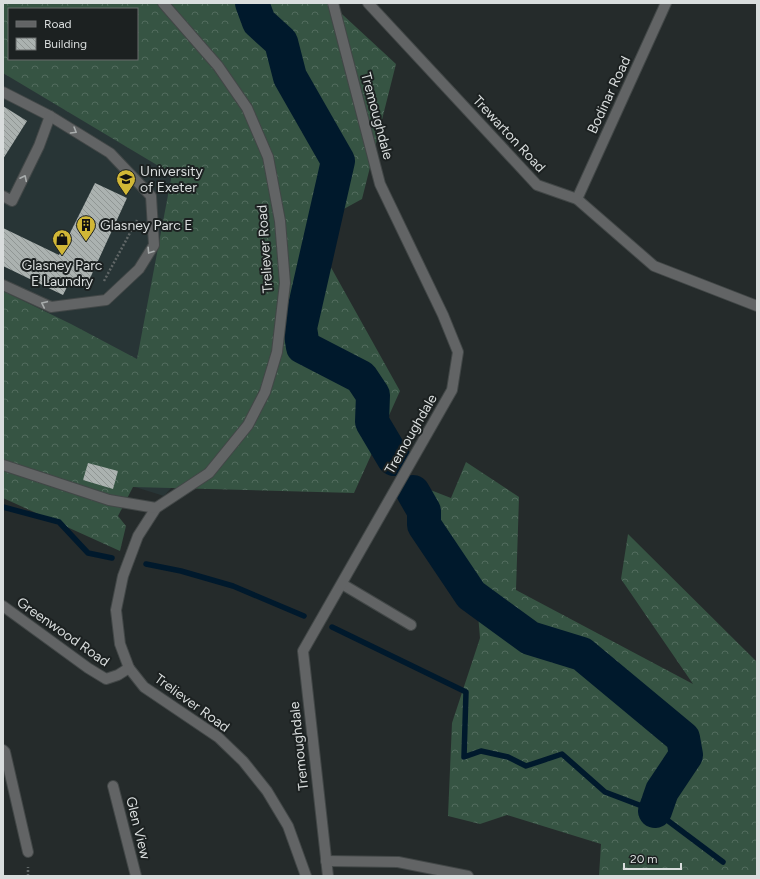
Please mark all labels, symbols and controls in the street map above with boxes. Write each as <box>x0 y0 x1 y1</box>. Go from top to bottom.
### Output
legend <box>8 8 138 60</box>
text: Road <box>44 17 72 31</box>
text: Building <box>44 37 87 51</box>
street label: Bodinar Road <box>584 54 634 136</box>
street label: Tremoughdale <box>357 71 397 162</box>
street label: Trewarton Road <box>469 92 549 176</box>
one-way arrow <box>70 126 77 134</box>
place label: University of Exeter <box>140 163 204 196</box>
school or university icon: University of Exeter <box>115 168 137 196</box>
one-way arrow <box>19 175 26 182</box>
street label: Treliever Road <box>253 204 277 294</box>
building icon: Glasney Parc E <box>75 214 97 242</box>
place label: Glasney Parc E <box>100 217 193 234</box>
shop icon: Glasney Parc E Laundry <box>51 228 73 256</box>
one-way arrow <box>148 247 155 254</box>
place label: Glasney Parc E Laundry <box>22 257 103 290</box>
one-way arrow <box>40 301 48 309</box>
street label: Tremoughdale <box>381 391 441 477</box>
street label: Greenwood Road <box>13 594 113 670</box>
street label: Treliever Road <box>151 670 233 736</box>
street label: Tremoughdale <box>286 700 312 791</box>
street label: Glen View <box>122 795 154 861</box>
scale bar <box>624 845 681 871</box>
text: 20 m <box>630 852 658 866</box>

